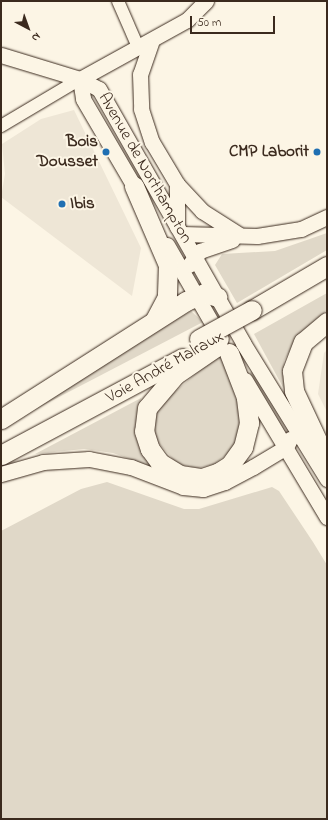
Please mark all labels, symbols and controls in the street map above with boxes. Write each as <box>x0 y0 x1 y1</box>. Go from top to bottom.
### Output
north arrow <box>8 8 48 48</box>
scale bar <box>192 8 277 34</box>
text: 50 m <box>197 14 221 32</box>
text: N <box>28 29 44 46</box>
street label: Avenue de Northampton <box>94 89 196 247</box>
place label: Bois Dousset <box>36 132 98 172</box>
place label: CMP Laborit <box>229 142 309 162</box>
marker: Bois Dousset <box>101 147 111 157</box>
marker: CMP Laborit <box>312 147 322 157</box>
place label: Ibis <box>70 194 95 214</box>
marker: Ibis <box>57 199 67 209</box>
street label: Voie André Malraux <box>103 326 227 408</box>

